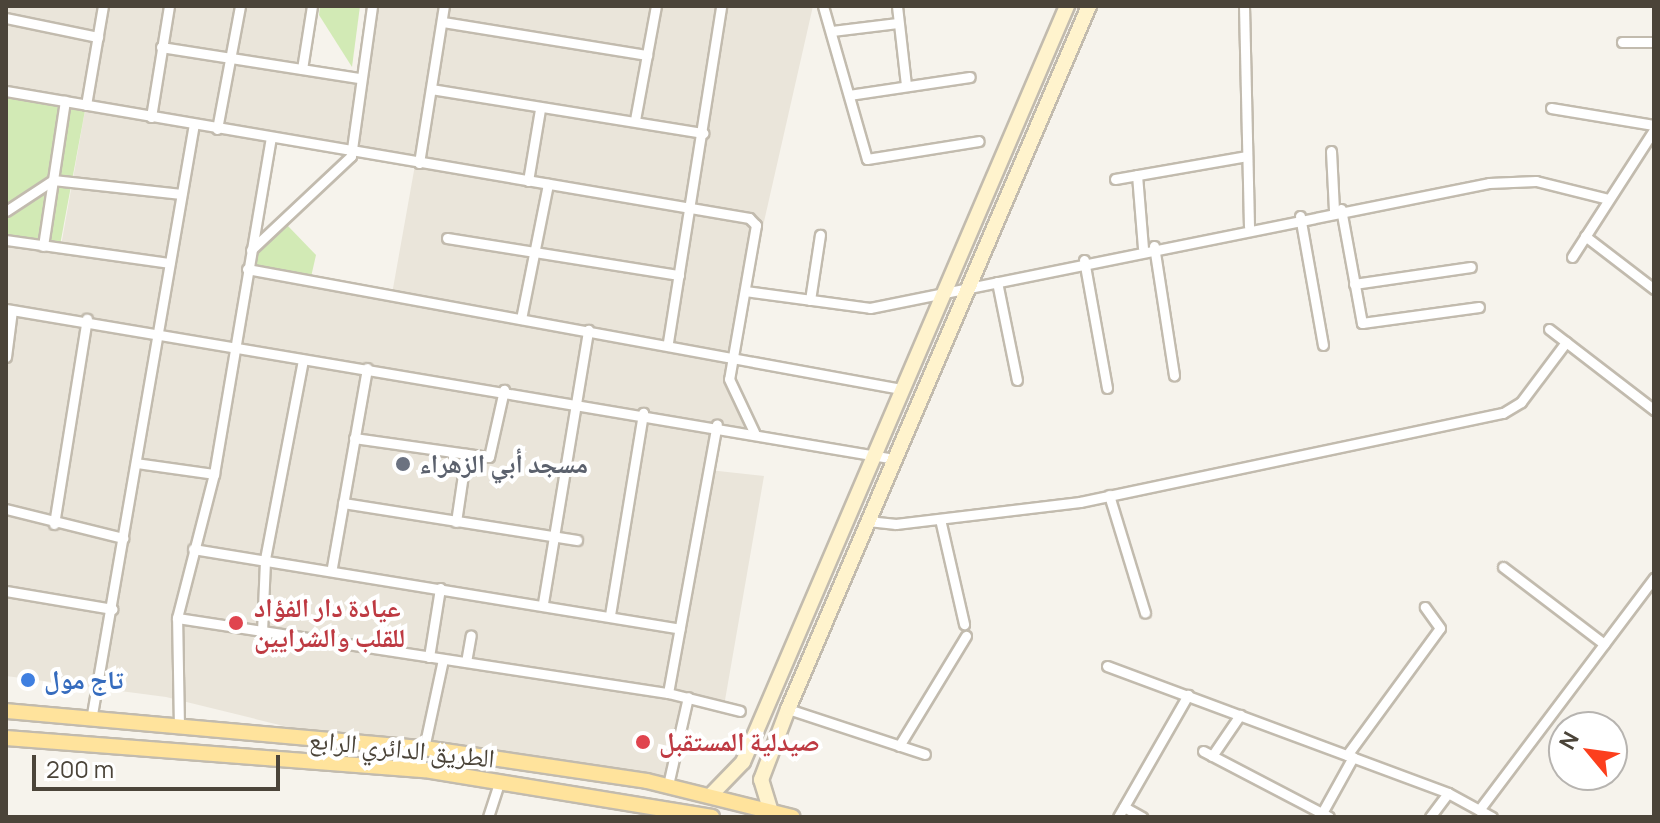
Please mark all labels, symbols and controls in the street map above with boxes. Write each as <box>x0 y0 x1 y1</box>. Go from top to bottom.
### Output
place label: مسجد أبي الزهراء <box>419 448 588 480</box>
marker: مسجد أبي الزهراء <box>394 455 412 473</box>
place label: عيادة دار الفؤاد للقلب والشرايين <box>254 592 405 654</box>
marker: عيادة دار الفؤاد للقلب والشرايين <box>225 612 247 634</box>
place label: تاج مول <box>44 664 124 696</box>
marker: تاج مول <box>19 671 37 689</box>
north arrow <box>1548 711 1628 791</box>
street label: الطريق الدائري الرابع <box>308 724 496 774</box>
place label: صيدلية المستقبل <box>659 726 820 758</box>
text: N <box>1552 726 1586 755</box>
marker: صيدلية المستقبل <box>634 733 652 751</box>
scale bar <box>36 739 284 789</box>
text: 200 m <box>46 752 114 785</box>

